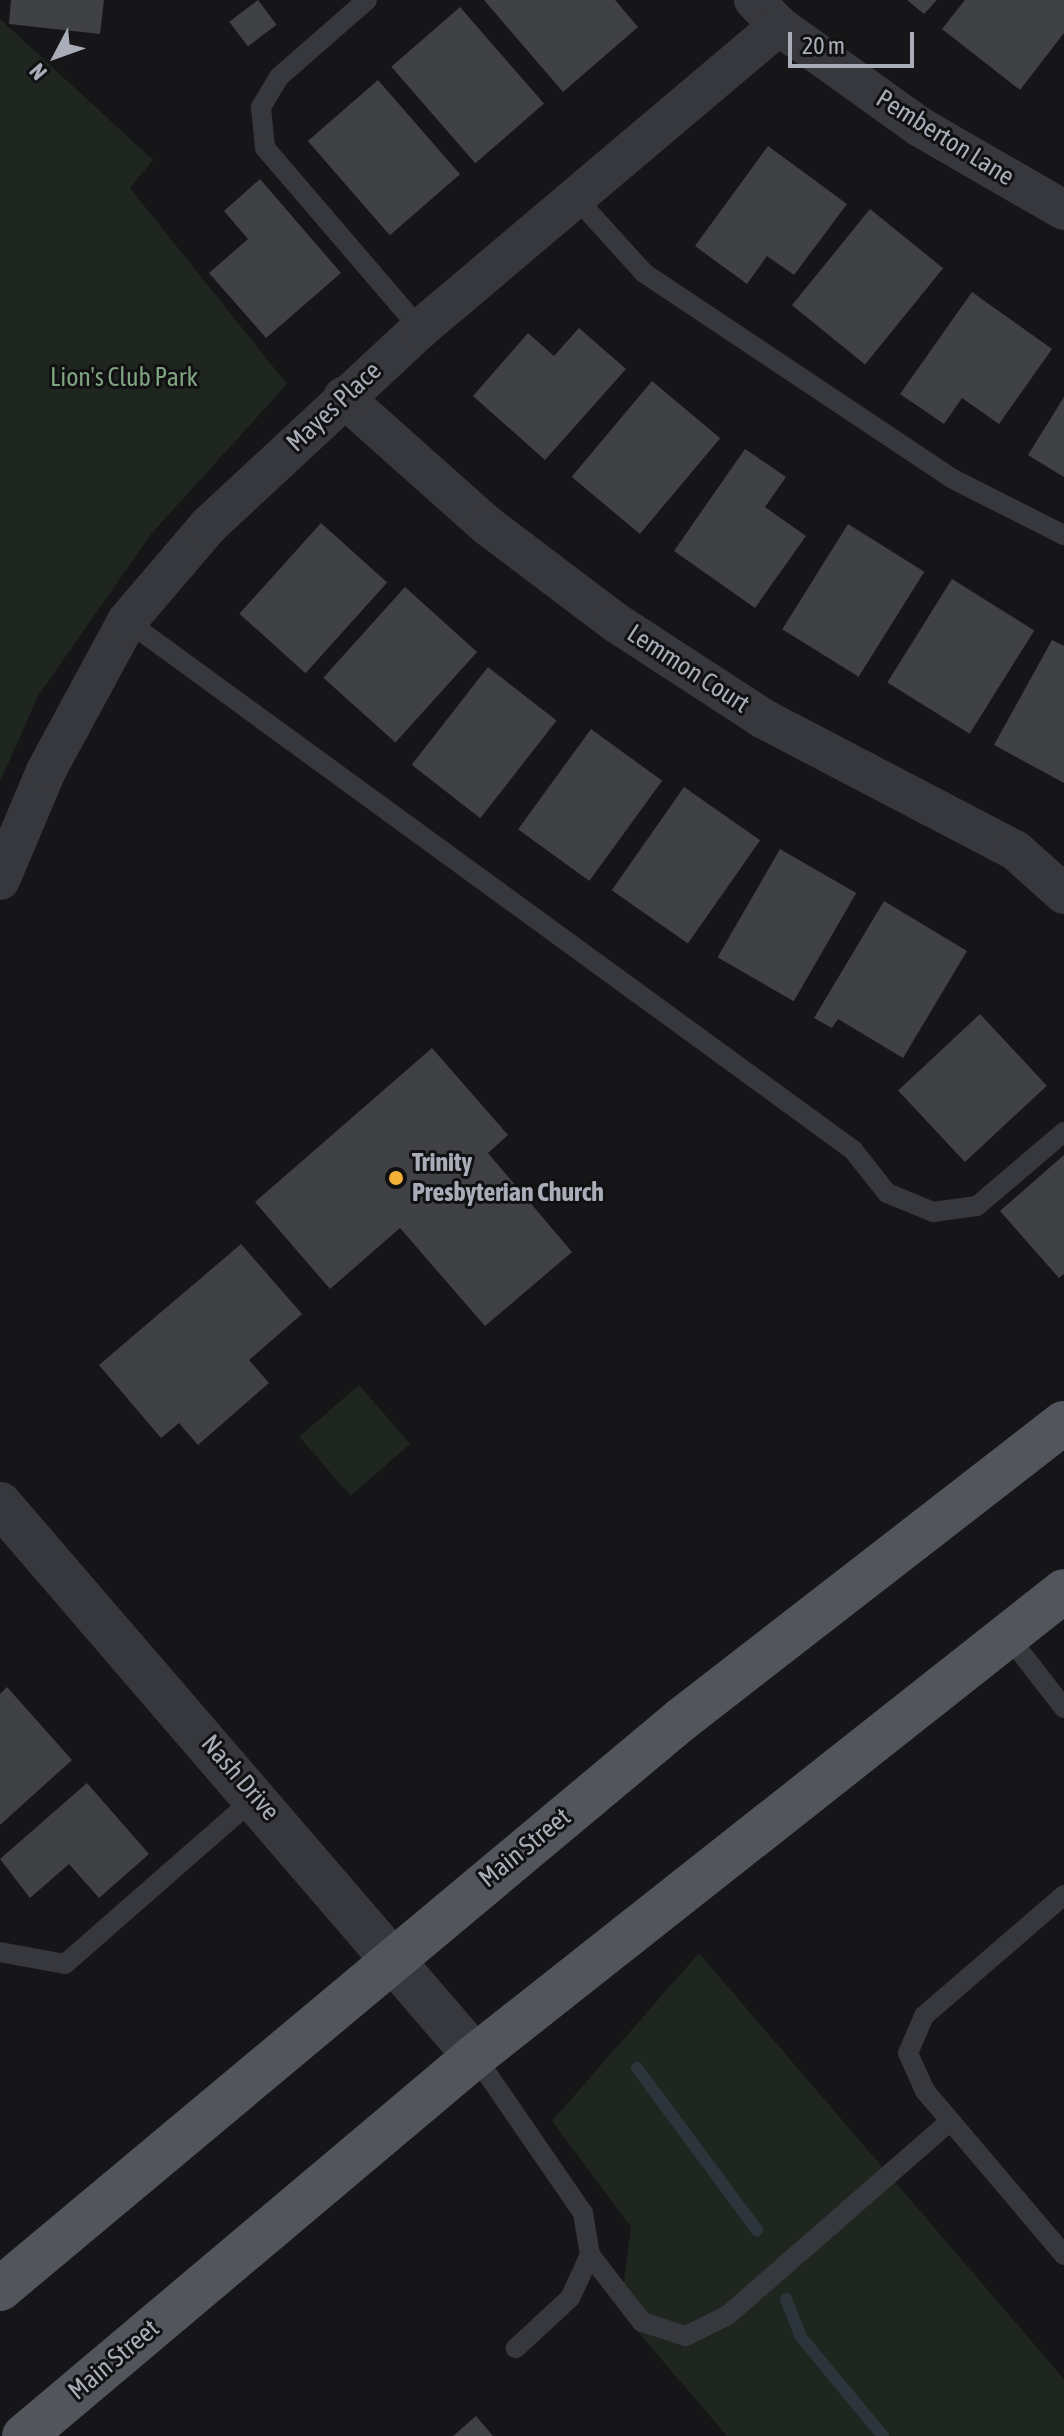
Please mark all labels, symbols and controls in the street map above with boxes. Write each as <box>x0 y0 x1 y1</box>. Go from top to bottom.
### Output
north arrow <box>16 16 96 96</box>
scale bar <box>792 16 918 66</box>
text: 20 m <box>802 32 845 59</box>
text: N <box>24 58 52 85</box>
street label: Pemberton Lane <box>870 83 1020 193</box>
street label: Mayes Place <box>280 355 388 459</box>
park label: Lion's Club Park <box>50 362 198 394</box>
street label: Lemmon Court <box>621 618 755 720</box>
place label: Trinity Presbyterian Church <box>412 1147 604 1208</box>
marker: Trinity Presbyterian Church <box>387 1169 405 1187</box>
street label: Nash Drive <box>194 1729 286 1827</box>
street label: Main Street <box>473 1802 577 1894</box>
street label: Main Street <box>62 2313 166 2407</box>

